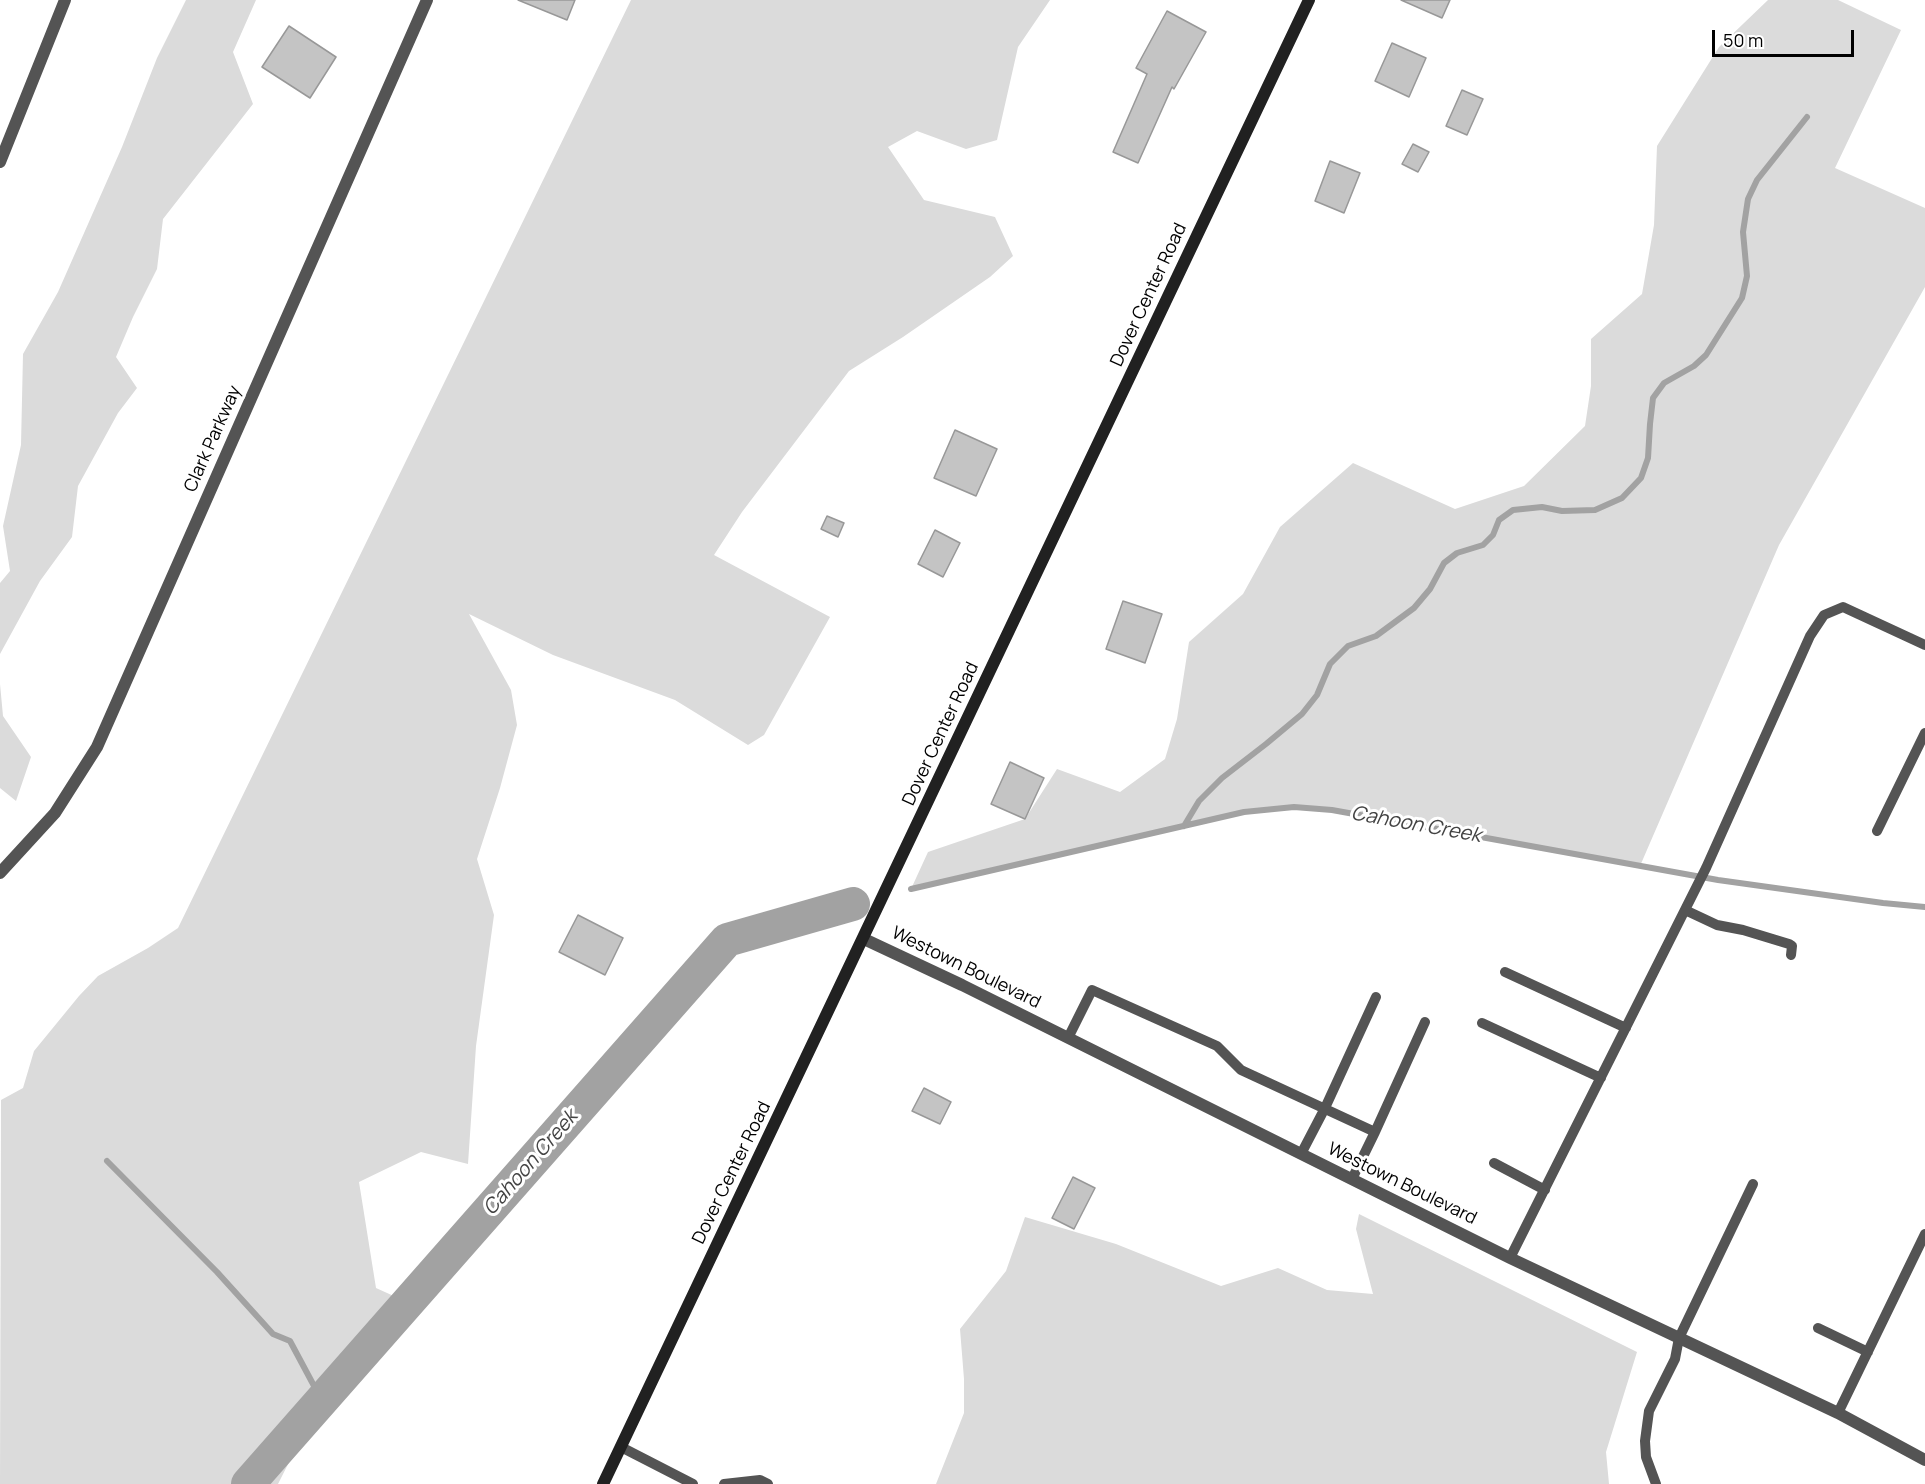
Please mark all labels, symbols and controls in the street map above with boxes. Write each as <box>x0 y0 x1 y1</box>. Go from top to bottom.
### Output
scale bar <box>1715 18 1858 56</box>
text: 50 m <box>1723 28 1763 52</box>
street label: Dover Center Road <box>1106 220 1192 370</box>
street label: Clark Parkway <box>180 382 246 496</box>
street label: Dover Center Road <box>898 659 984 809</box>
water label: Cahoon Creek <box>1349 802 1483 848</box>
street label: Westown Boulevard <box>888 923 1044 1013</box>
street label: Dover Center Road <box>688 1098 776 1248</box>
water label: Cahoon Creek <box>479 1106 583 1220</box>
street label: Westown Boulevard <box>1324 1139 1480 1229</box>

